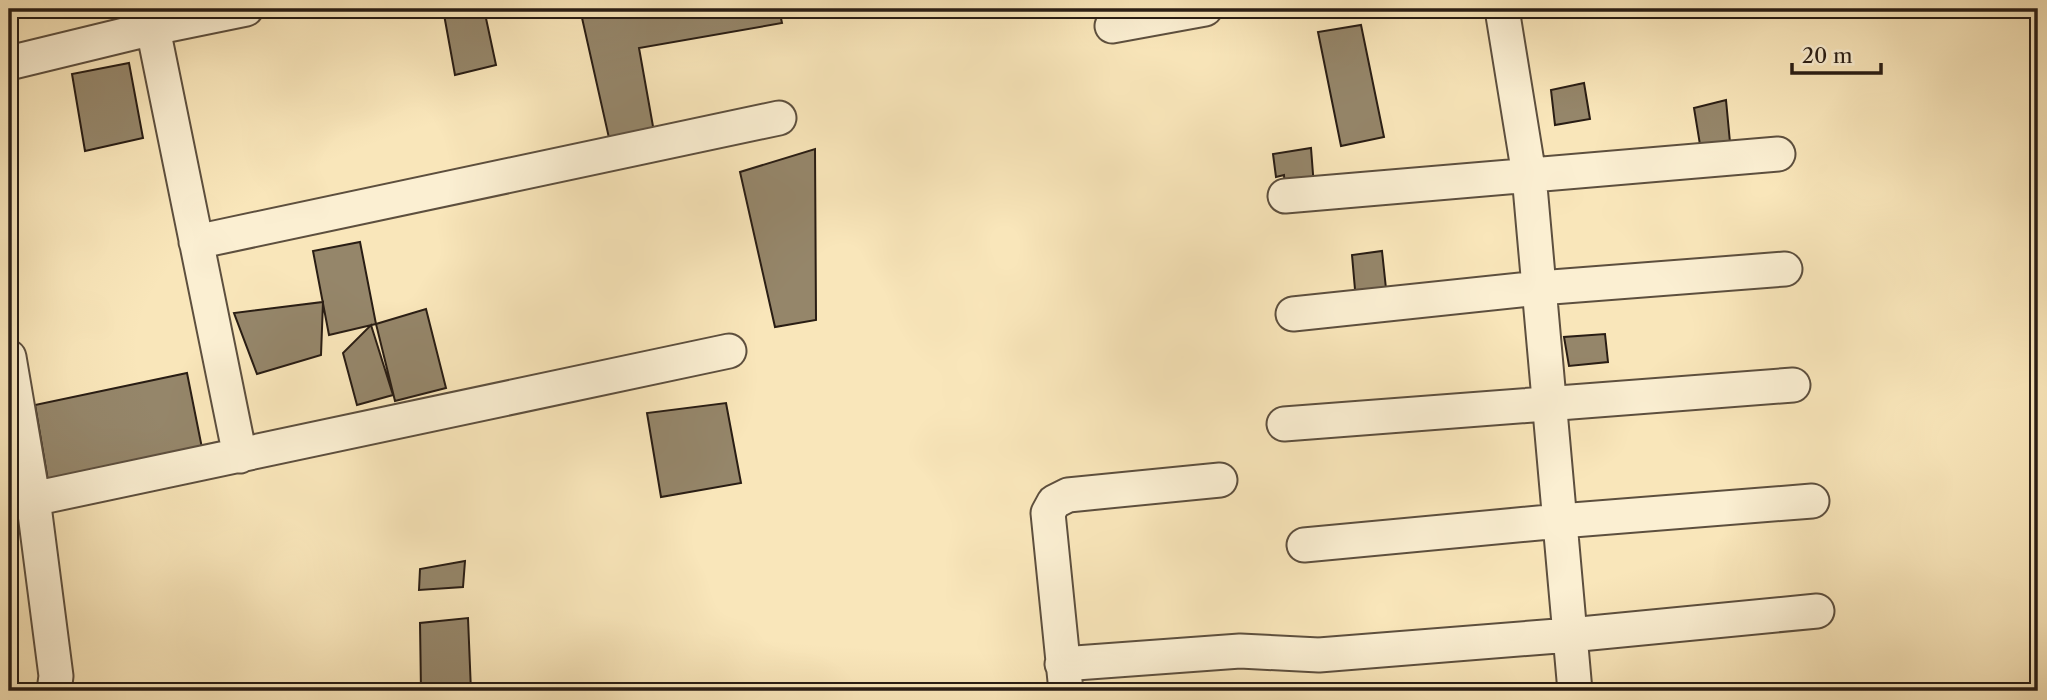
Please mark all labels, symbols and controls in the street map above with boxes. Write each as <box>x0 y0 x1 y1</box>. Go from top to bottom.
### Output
scale bar <box>1792 32 1881 76</box>
text: 20 m <box>1802 43 1853 68</box>

